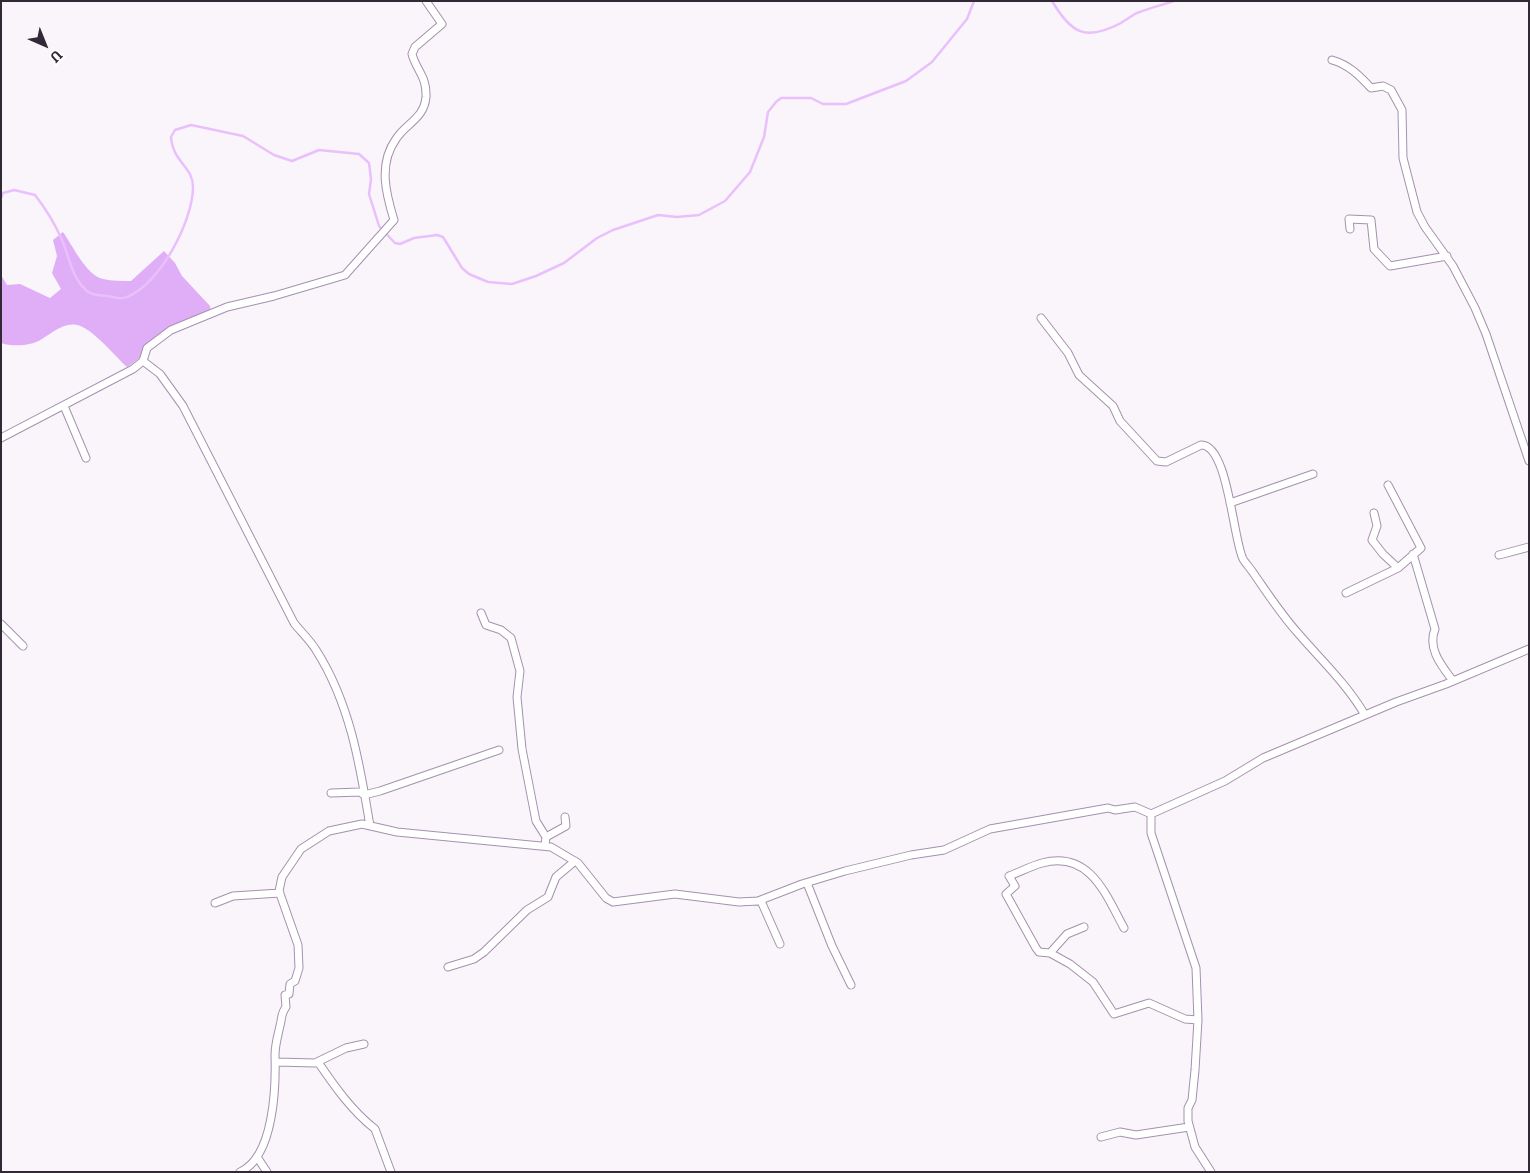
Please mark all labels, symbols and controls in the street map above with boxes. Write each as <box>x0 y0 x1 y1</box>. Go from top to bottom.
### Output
north arrow <box>20 20 70 70</box>
text: U <box>46 46 65 66</box>

